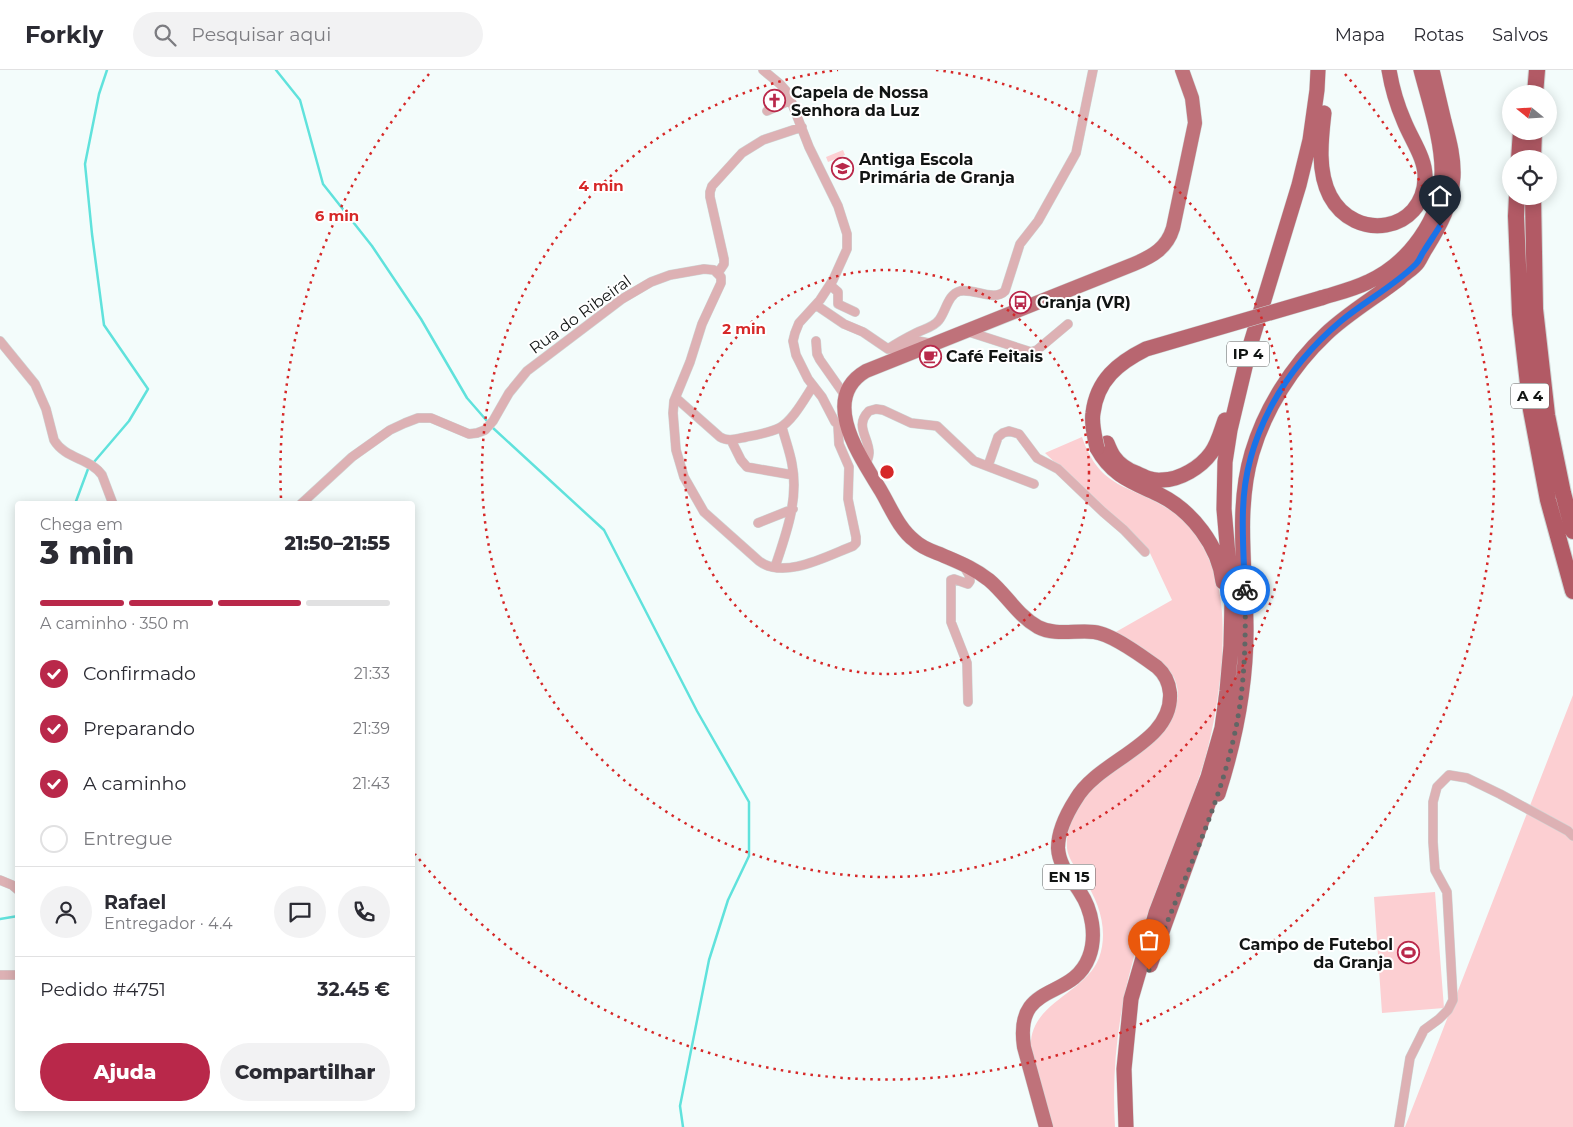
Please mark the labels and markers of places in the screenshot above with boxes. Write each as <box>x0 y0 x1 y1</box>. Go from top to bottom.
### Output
place label: Capela de Nossa Senhora da Luz <box>791 83 929 120</box>
church icon: Capela de Nossa Senhora da Luz <box>763 89 787 113</box>
place label: Antiga Escola Primária de Granja <box>858 150 1015 187</box>
school or university icon: Antiga Escola Primária de Granja <box>831 156 855 180</box>
pin <box>1419 175 1461 226</box>
bus stop icon: Granja (VR) <box>1009 290 1033 314</box>
place label: Granja (VR) <box>1037 293 1131 312</box>
cafe icon: Café Feitais <box>918 344 942 368</box>
place label: Café Feitais <box>946 347 1043 366</box>
centre of rings <box>878 463 896 481</box>
pin <box>1128 919 1170 970</box>
place label: Campo de Futebol da Granja <box>1239 935 1393 972</box>
sports icon: Campo de Futebol da Granja <box>1397 941 1421 965</box>

